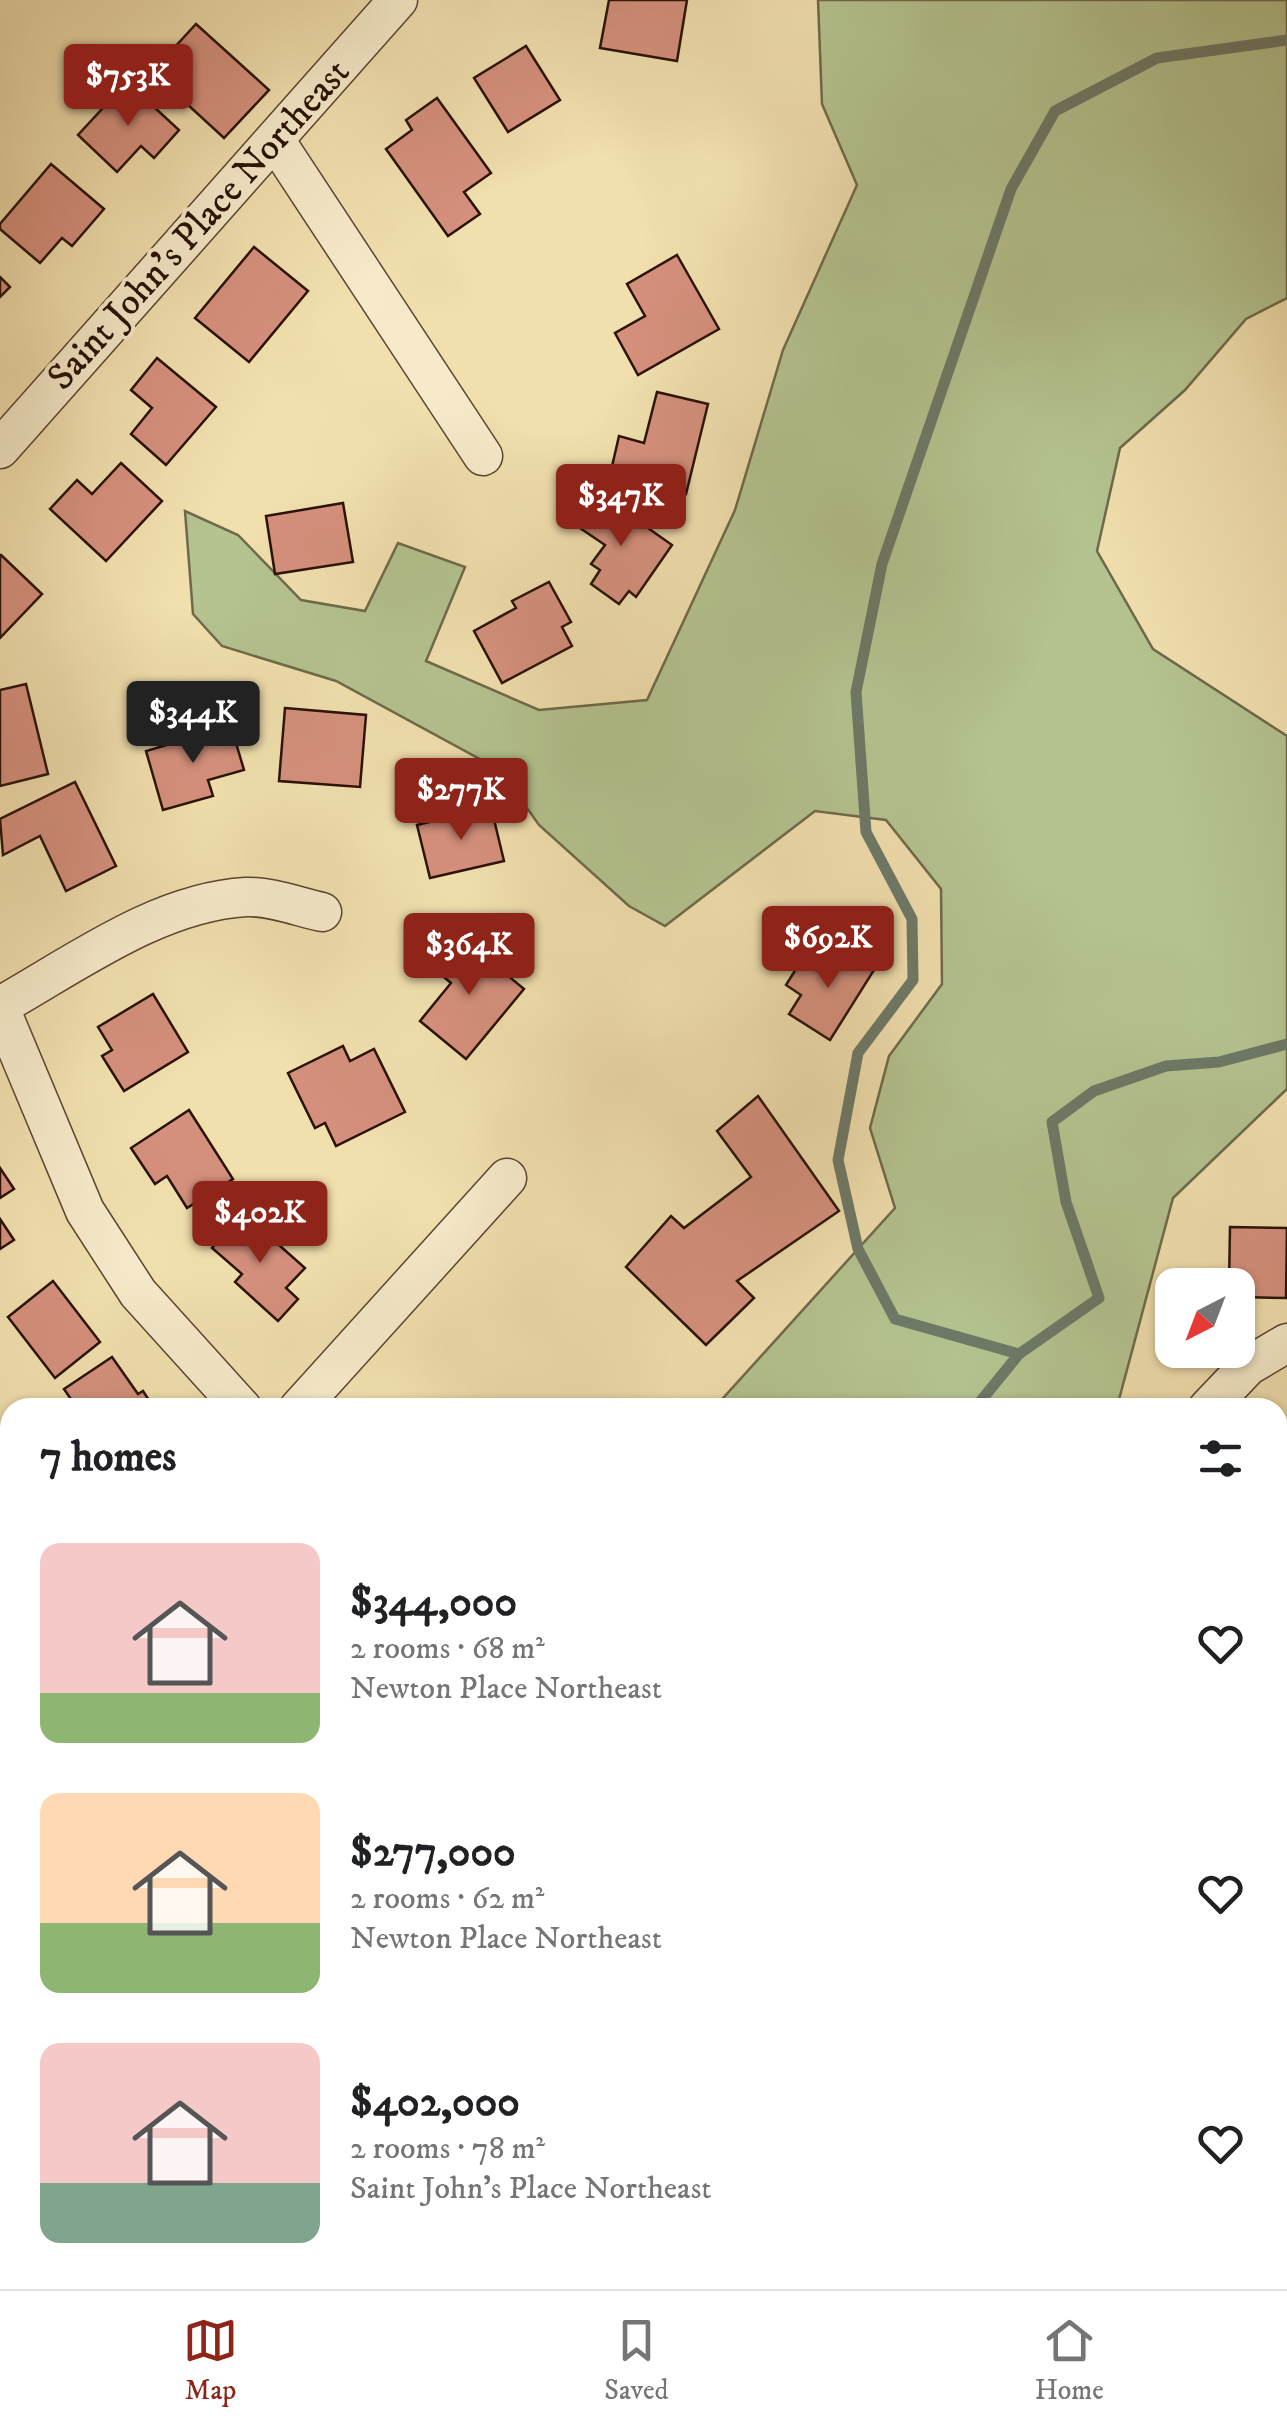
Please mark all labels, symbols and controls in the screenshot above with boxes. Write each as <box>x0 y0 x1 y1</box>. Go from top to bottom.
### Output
pin: $753K <box>58 44 198 129</box>
street label: Saint John's Place Northeast <box>38 49 360 401</box>
text: $753K <box>86 56 170 96</box>
pin: $347K <box>551 464 691 549</box>
text: $347K <box>578 476 664 516</box>
pin: $344K <box>123 681 263 766</box>
text: $344K <box>149 693 237 733</box>
pin: $277K <box>391 758 531 843</box>
text: $277K <box>417 770 505 810</box>
pin: $692K <box>758 906 898 991</box>
pin: $364K <box>399 913 539 998</box>
text: $692K <box>784 918 872 958</box>
text: $364K <box>426 925 512 965</box>
pin: $402K <box>190 1181 330 1266</box>
text: $402K <box>214 1193 306 1233</box>
north arrow <box>1155 1268 1255 1368</box>
map controls <box>1155 1268 1255 1368</box>
icon: filters <box>1193 1431 1248 1486</box>
text: 7 homes <box>40 1432 176 1484</box>
text: $344,000 <box>350 1577 517 1629</box>
icon: home <box>120 1583 240 1703</box>
icon: heart <box>1193 1616 1248 1671</box>
text: 2 rooms · 68 m² <box>350 1629 545 1669</box>
text: Newton Place Northeast <box>350 1669 662 1709</box>
text: $277,000 <box>350 1827 516 1879</box>
icon: home <box>120 1833 240 1953</box>
icon: heart <box>1193 1866 1248 1921</box>
text: 2 rooms · 62 m² <box>350 1879 544 1919</box>
text: Newton Place Northeast <box>350 1919 662 1959</box>
text: $402,000 <box>350 2077 520 2129</box>
icon: home <box>120 2083 240 2203</box>
icon: heart <box>1193 2116 1248 2171</box>
text: 2 rooms · 78 m² <box>350 2129 545 2169</box>
text: Saint John's Place Northeast <box>350 2169 712 2209</box>
tab: Map <box>183 2313 238 2408</box>
tab: Saved <box>604 2313 669 2408</box>
tab: Home <box>1035 2313 1104 2408</box>

